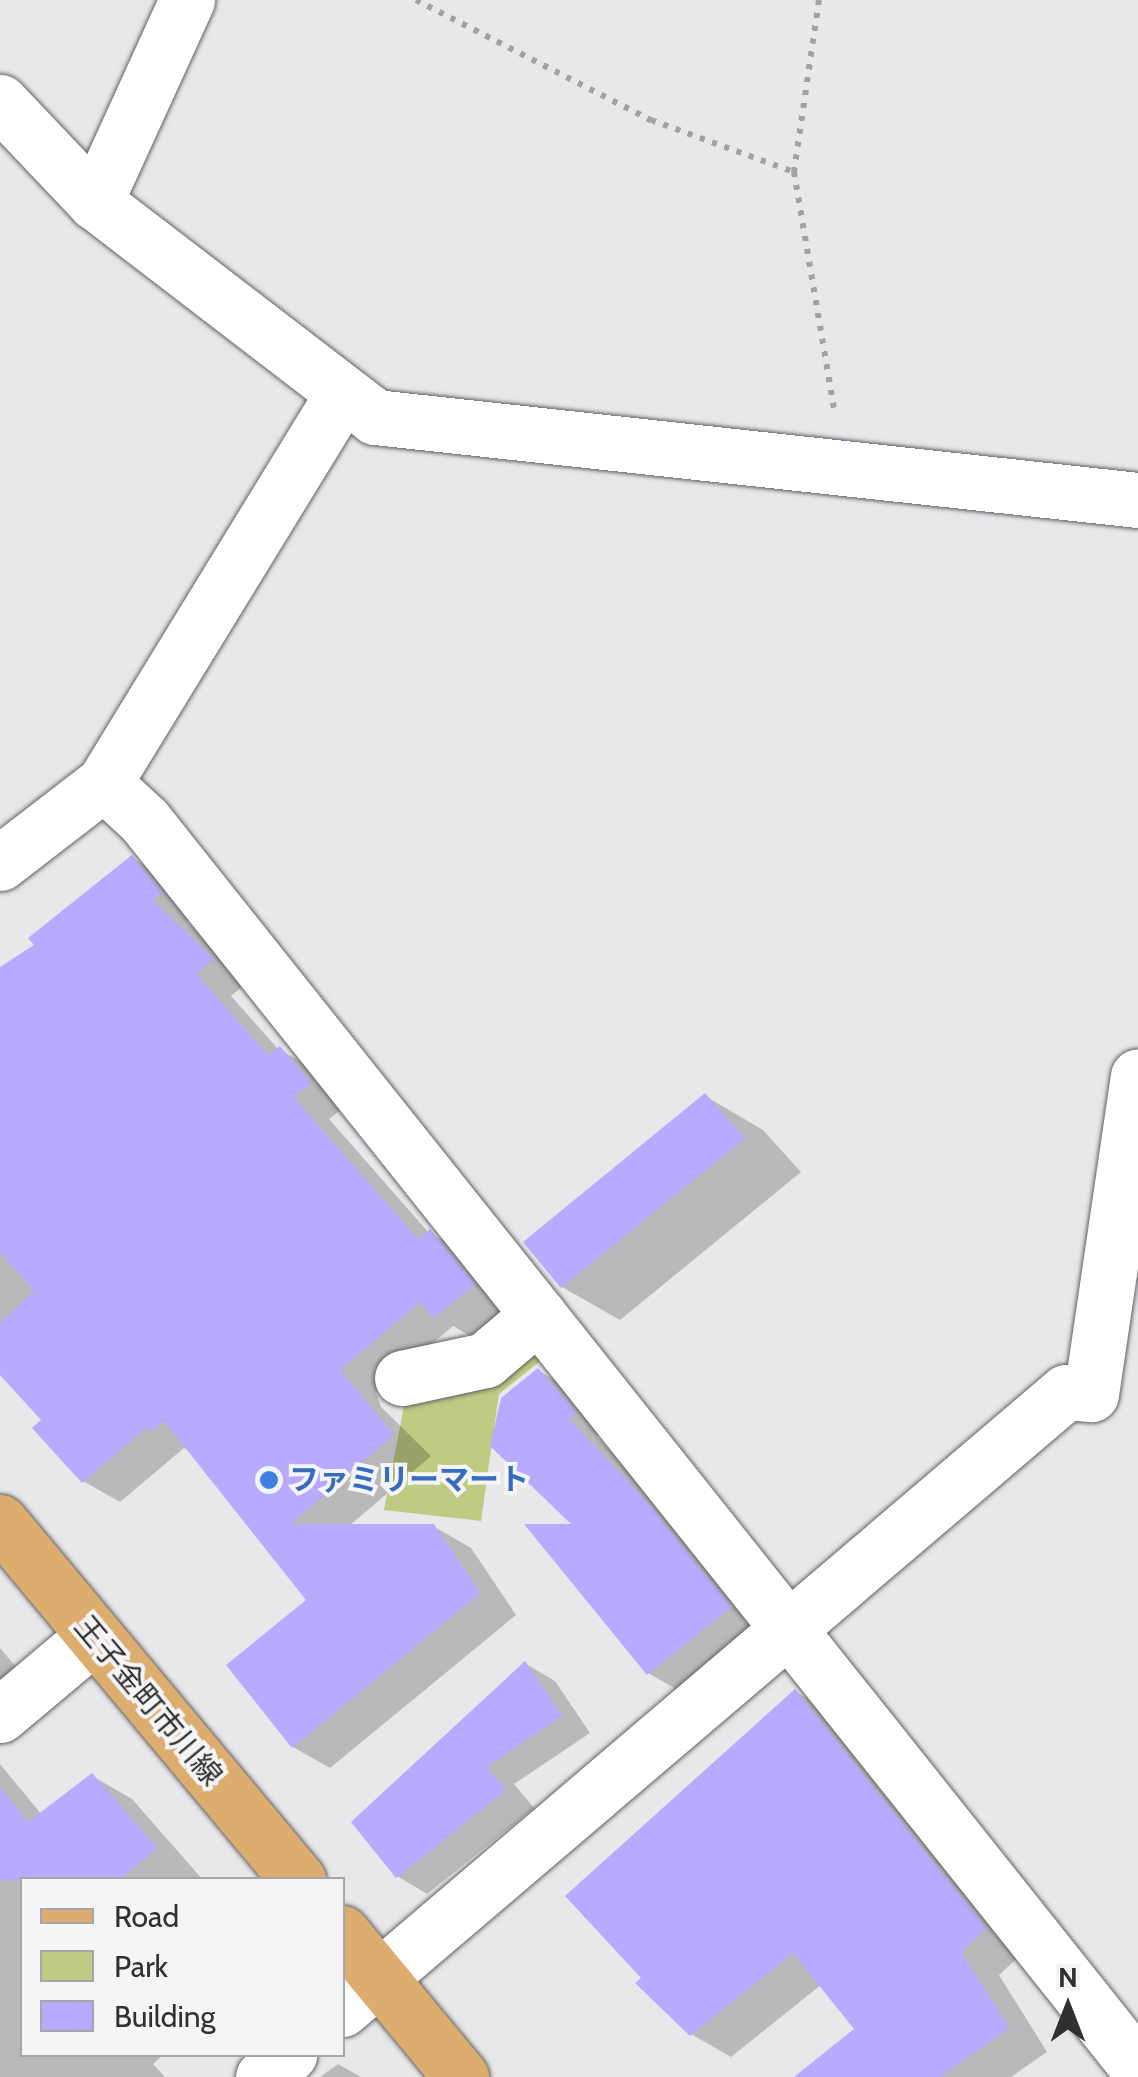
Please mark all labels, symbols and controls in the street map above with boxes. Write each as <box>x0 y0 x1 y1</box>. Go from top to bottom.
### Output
place label: ファミリーマート <box>289 1462 529 1498</box>
marker: ファミリーマート <box>258 1469 280 1491</box>
street label: 王子金町市川線 <box>67 1609 229 1793</box>
legend <box>20 1877 345 2057</box>
text: Road <box>114 1898 179 1935</box>
text: Park <box>114 1948 168 1985</box>
north arrow <box>1018 1957 1118 2057</box>
text: N <box>1058 1960 1078 1994</box>
text: Building <box>114 1998 216 2035</box>

